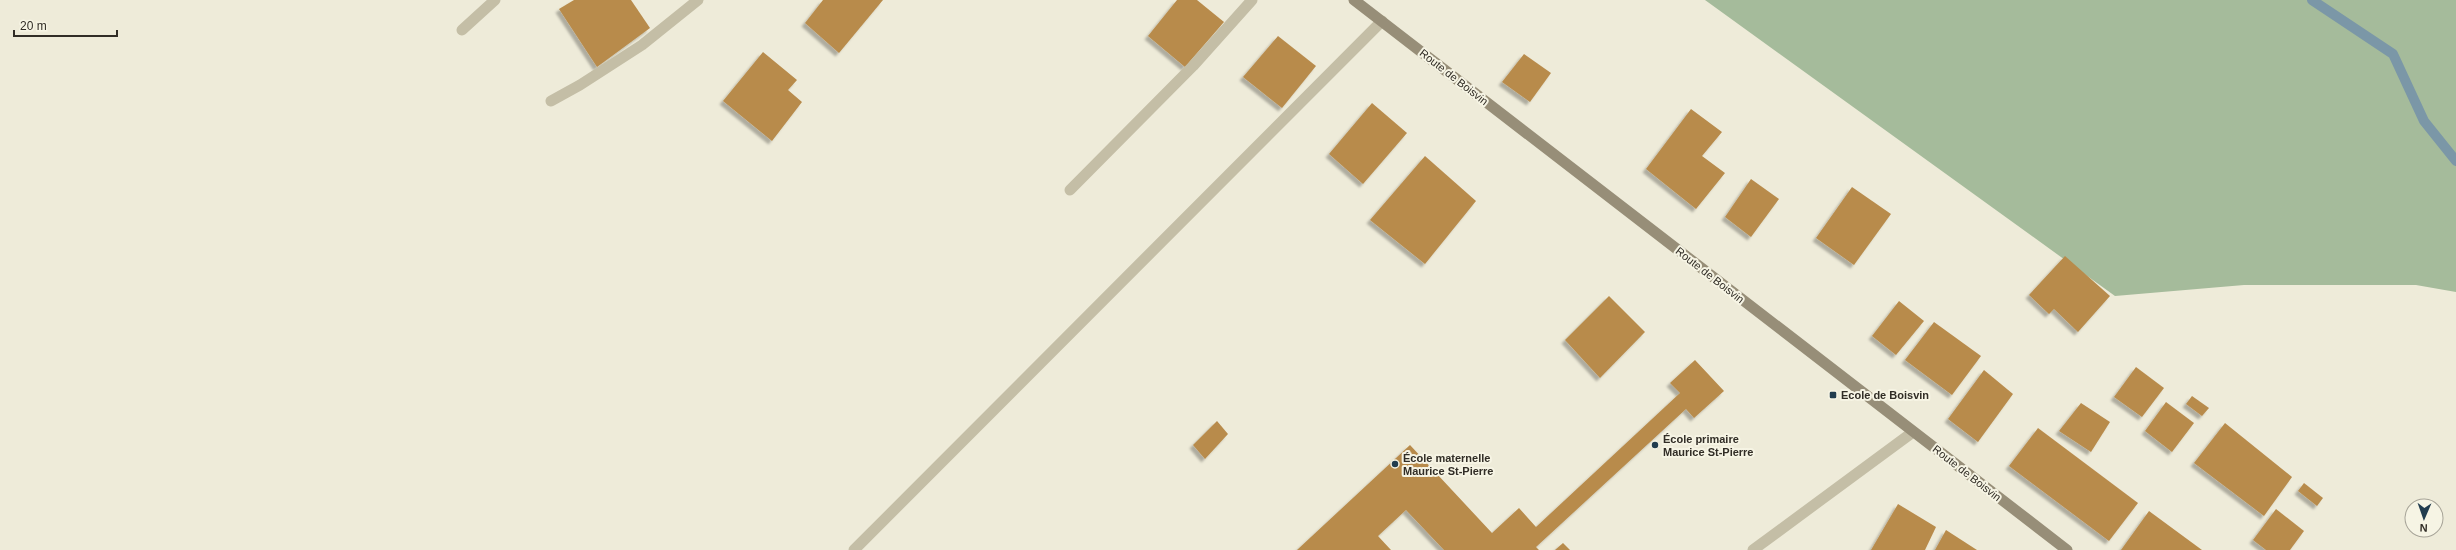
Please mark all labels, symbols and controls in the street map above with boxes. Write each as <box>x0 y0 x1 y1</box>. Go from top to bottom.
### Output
scale bar <box>14 12 117 38</box>
text: 20 m <box>20 19 47 33</box>
street label: Route de Boisvin <box>1418 47 1490 107</box>
street label: Route de Boisvin <box>1674 245 1746 305</box>
place label: Ecole de Boisvin <box>1841 389 1929 401</box>
marker: Ecole de Boisvin <box>1828 390 1838 400</box>
place label: École primaire Maurice St-Pierre <box>1663 433 1753 458</box>
marker: École primaire Maurice St-Pierre <box>1650 440 1660 450</box>
street label: Route de Boisvin <box>1931 443 2003 503</box>
place label: École maternelle Maurice St-Pierre <box>1403 452 1493 477</box>
marker: École maternelle Maurice St-Pierre <box>1390 459 1400 469</box>
north arrow <box>2404 498 2444 538</box>
text: N <box>2419 522 2428 534</box>

